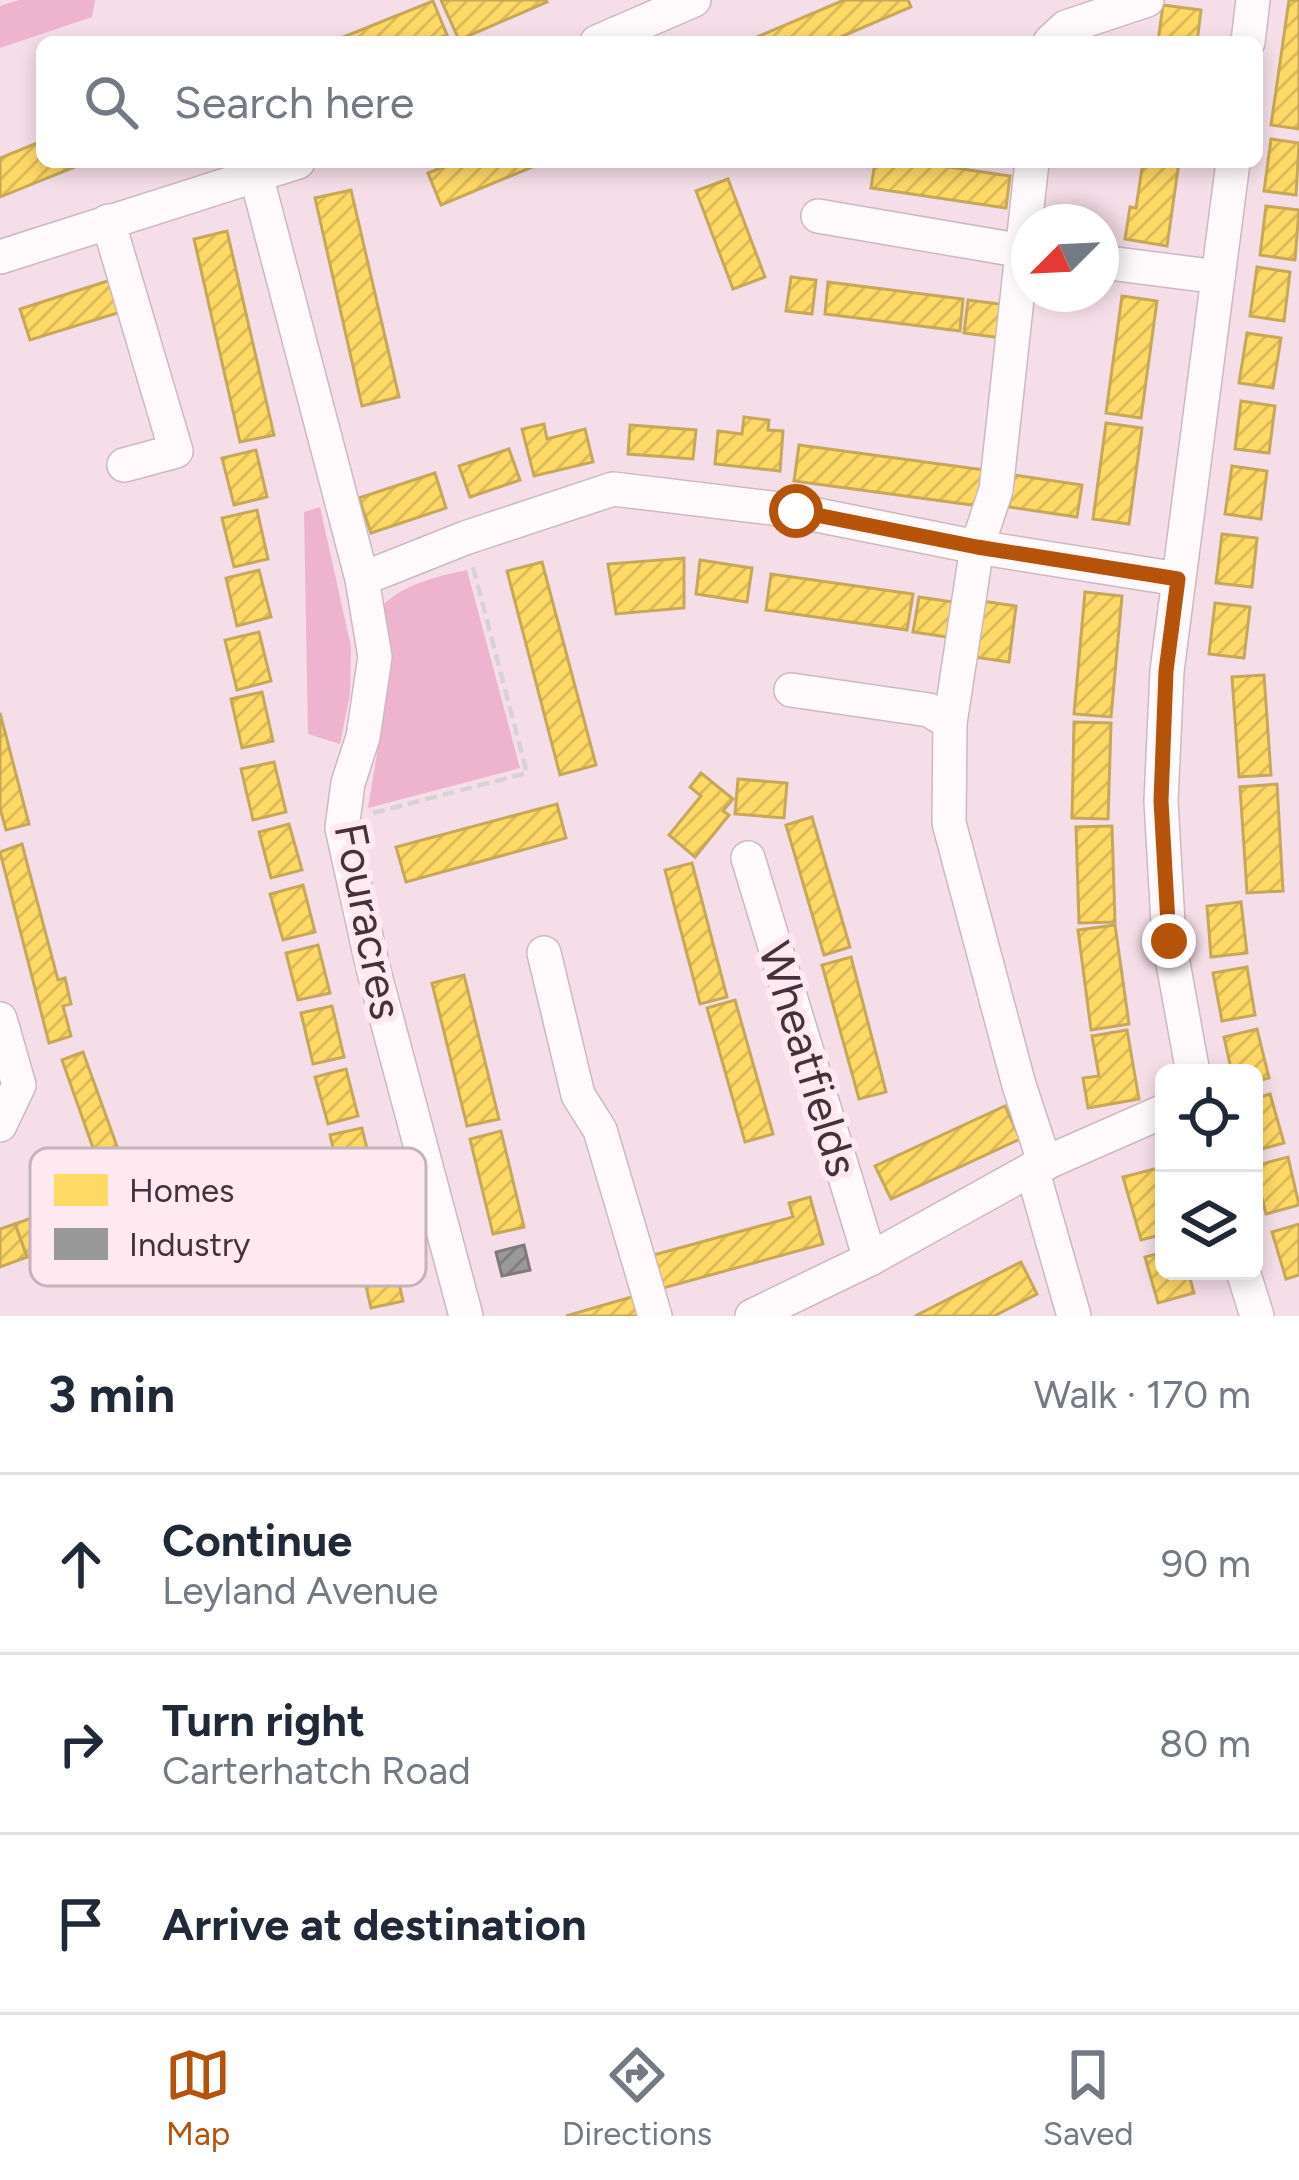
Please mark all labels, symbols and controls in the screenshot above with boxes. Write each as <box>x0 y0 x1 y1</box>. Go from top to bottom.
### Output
search box <box>36 36 1263 168</box>
icon: search <box>78 69 144 135</box>
text: Search here <box>174 75 414 129</box>
north arrow <box>1011 204 1119 312</box>
route start <box>769 484 823 538</box>
street label: Fouracres <box>324 818 414 1024</box>
route end <box>1142 914 1196 968</box>
street label: Wheatfields <box>748 936 870 1182</box>
map controls <box>1155 1064 1263 1280</box>
button: locate <box>1155 1064 1263 1172</box>
legend <box>30 1148 426 1286</box>
text: Homes <box>129 1171 234 1210</box>
button: layers <box>1155 1172 1263 1280</box>
text: Industry <box>129 1225 251 1264</box>
text: 3 min <box>48 1364 175 1425</box>
text: Walk · 170 m <box>1034 1371 1251 1418</box>
text: Continue <box>162 1513 352 1567</box>
icon: ahead <box>48 1531 114 1597</box>
text: 90 m <box>1161 1540 1251 1587</box>
text: Leyland Avenue <box>162 1567 438 1614</box>
text: Turn right <box>162 1693 365 1747</box>
icon: right <box>48 1711 114 1777</box>
text: 80 m <box>1159 1720 1251 1767</box>
text: Carterhatch Road <box>162 1747 471 1794</box>
icon: arrive <box>48 1891 114 1957</box>
text: Arrive at destination <box>162 1897 586 1951</box>
tab: Map <box>165 2042 231 2153</box>
tab: Directions <box>562 2042 712 2153</box>
tab: Saved <box>1043 2042 1134 2153</box>

